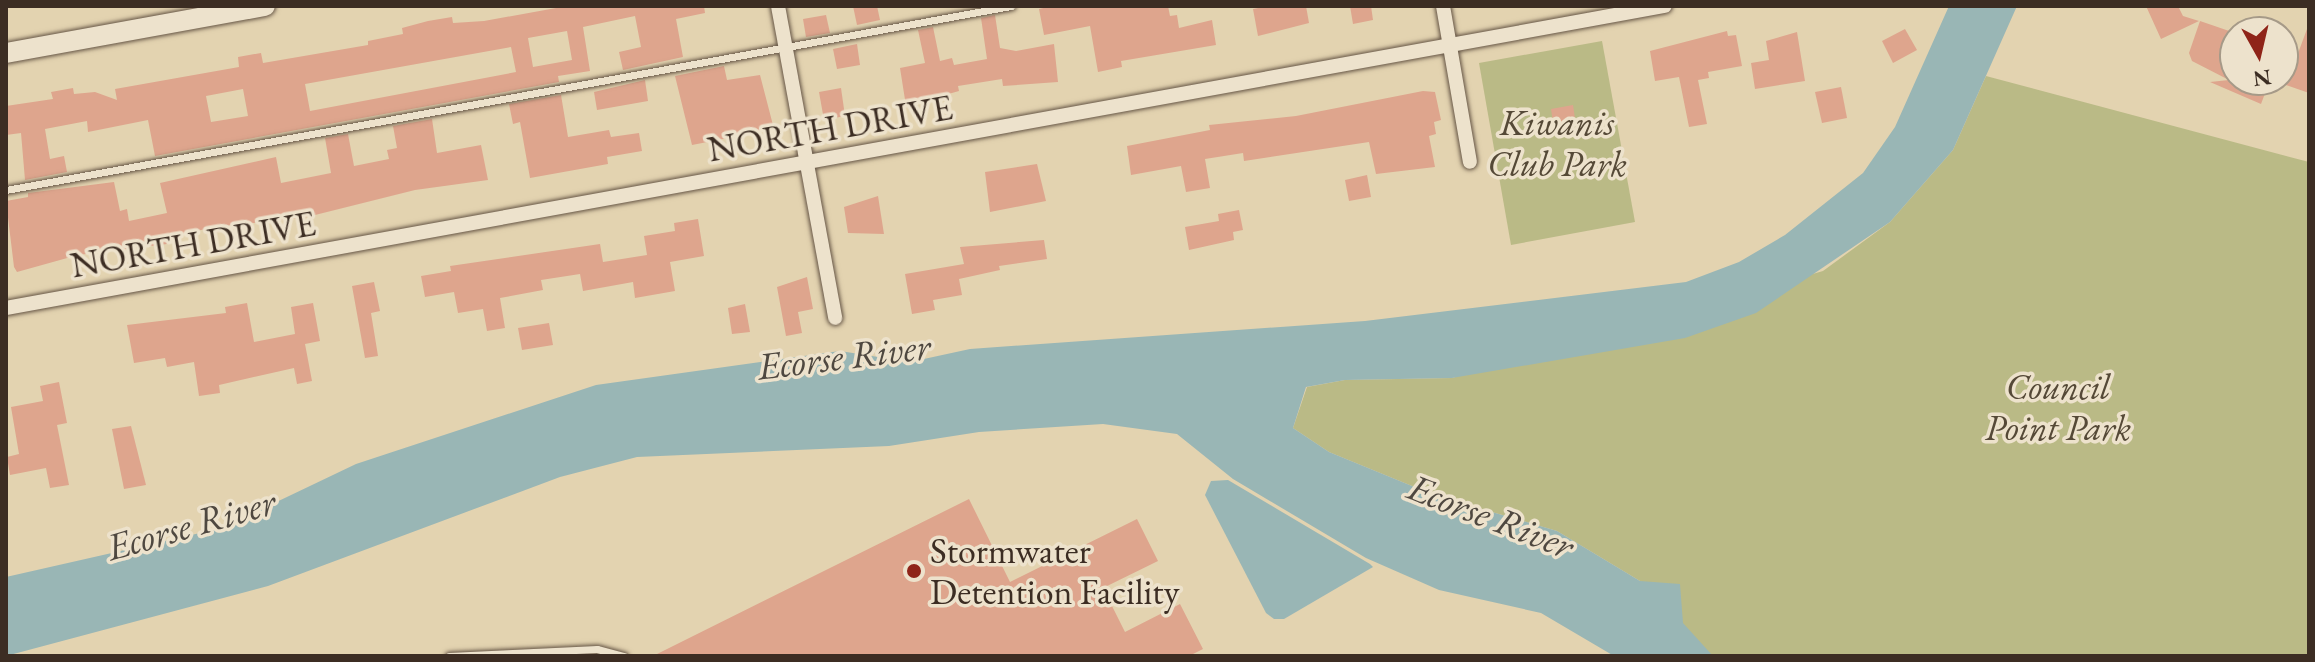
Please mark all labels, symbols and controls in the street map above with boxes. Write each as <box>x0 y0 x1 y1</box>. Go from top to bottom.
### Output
north arrow <box>2219 16 2299 96</box>
text: N <box>2251 63 2273 94</box>
street label: NORTH DRIVE <box>704 85 956 171</box>
park label: Kiwanis Club Park <box>1487 100 1627 185</box>
street label: NORTH DRIVE <box>67 201 319 287</box>
water label: Ecorse River <box>755 323 933 389</box>
park label: Council Point Park <box>1985 364 2131 449</box>
water label: Ecorse River <box>1402 464 1580 568</box>
water label: Ecorse River <box>101 478 281 570</box>
place label: Stormwater Detention Facility <box>930 528 1179 613</box>
marker: Stormwater Detention Facility <box>905 562 923 580</box>

